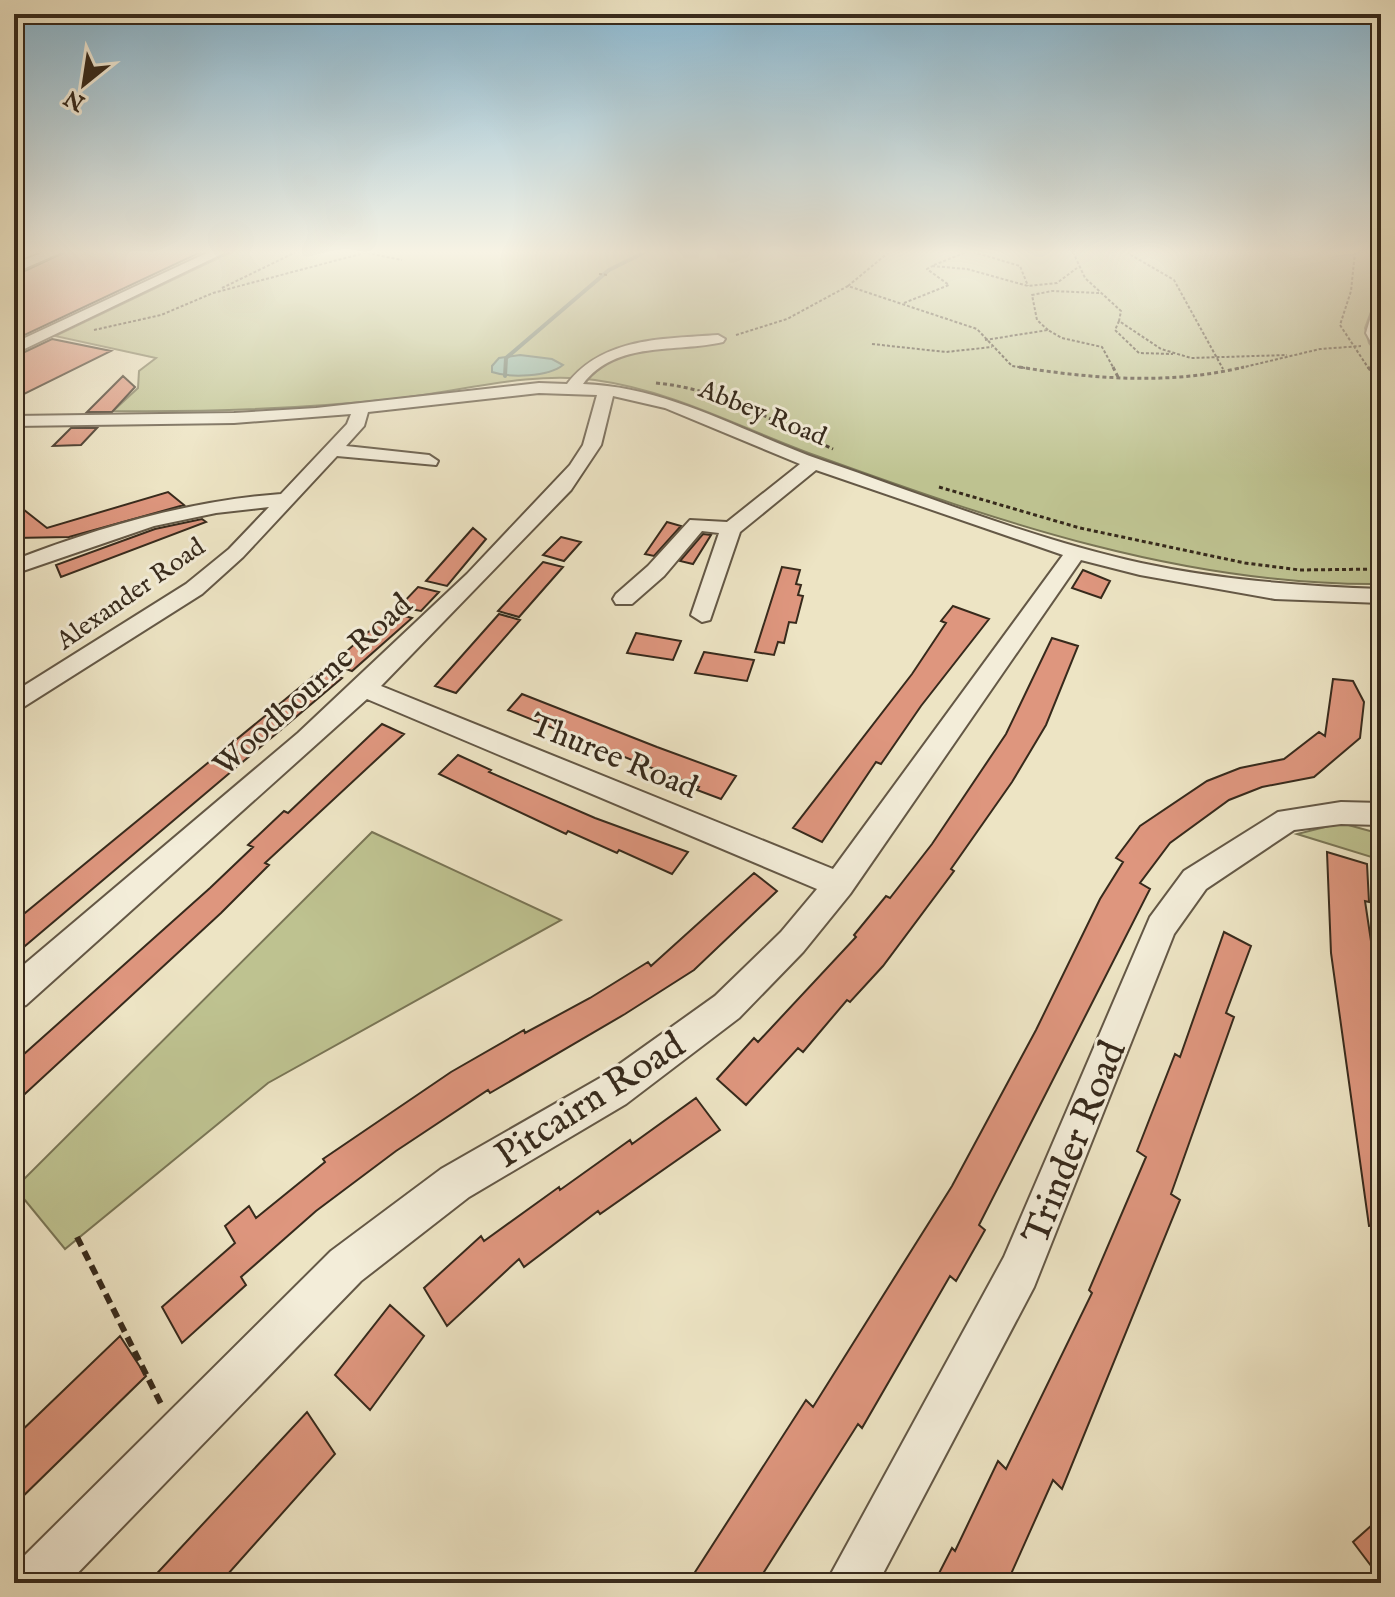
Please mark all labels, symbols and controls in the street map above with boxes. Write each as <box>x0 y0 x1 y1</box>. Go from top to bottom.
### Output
north arrow <box>44 44 124 124</box>
text: N <box>60 83 91 117</box>
street label: Abbey Road <box>693 373 831 454</box>
street label: Alexander Road <box>49 531 212 658</box>
street label: Woodbourne Road <box>206 585 422 786</box>
street label: Thuree Road <box>523 705 704 810</box>
street label: Pitcairn Road <box>487 1022 695 1181</box>
street label: Trinder Road <box>1013 1034 1139 1252</box>

